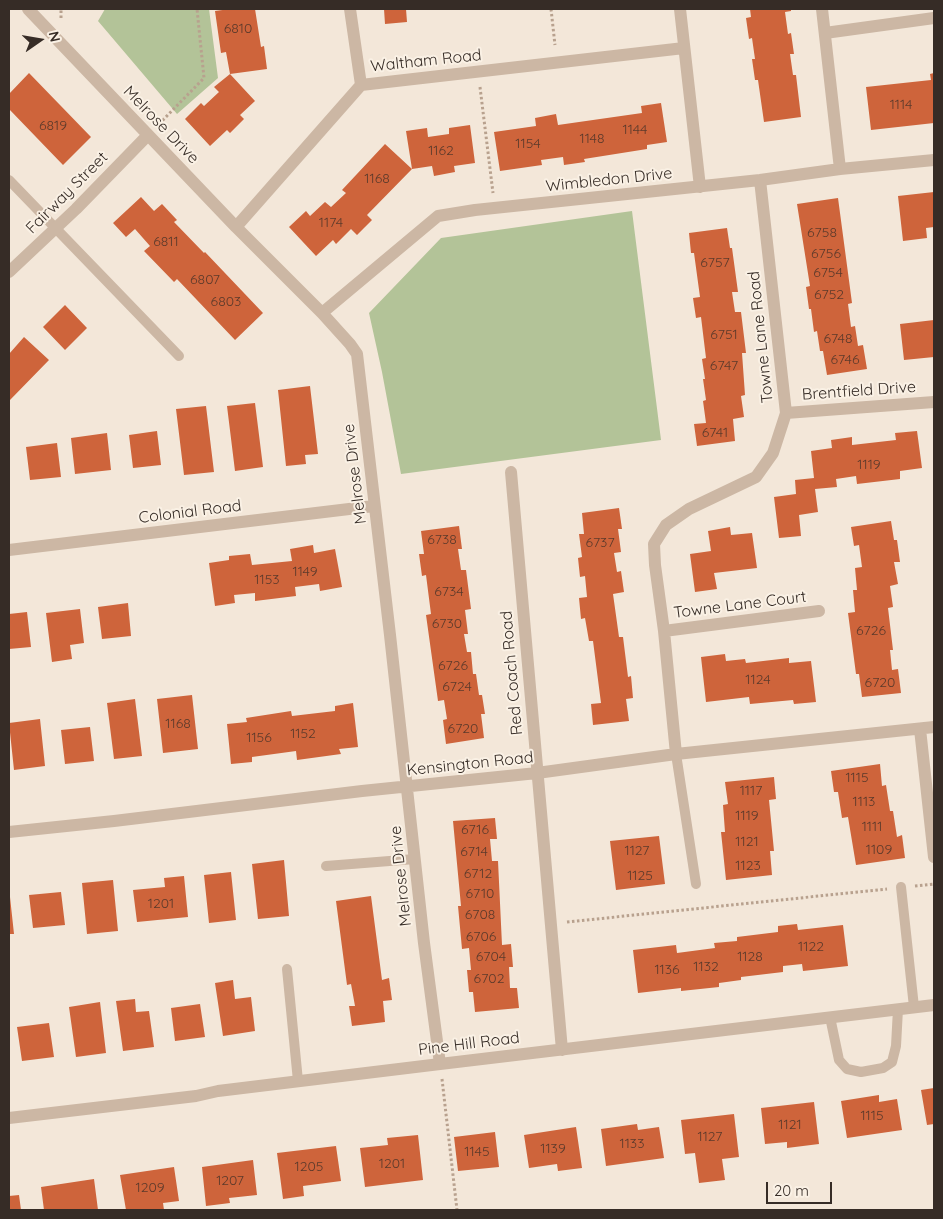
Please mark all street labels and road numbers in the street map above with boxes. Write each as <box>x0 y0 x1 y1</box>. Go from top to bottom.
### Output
street label: Waltham Road <box>370 46 482 76</box>
street label: Melrose Drive <box>119 82 203 168</box>
street label: Fairway Street <box>22 148 112 238</box>
street label: Wimbledon Drive <box>545 164 673 196</box>
street label: Towne Lane Road <box>745 270 777 404</box>
street label: Brentfield Drive <box>801 377 917 405</box>
street label: Melrose Drive <box>339 423 371 525</box>
street label: Colonial Road <box>138 496 242 528</box>
street label: Towne Lane Court <box>672 587 808 623</box>
street label: Red Coach Road <box>497 610 527 736</box>
street label: Kensington Road <box>406 748 534 780</box>
street label: Melrose Drive <box>386 825 416 927</box>
street label: Pine Hill Road <box>417 1028 521 1060</box>

